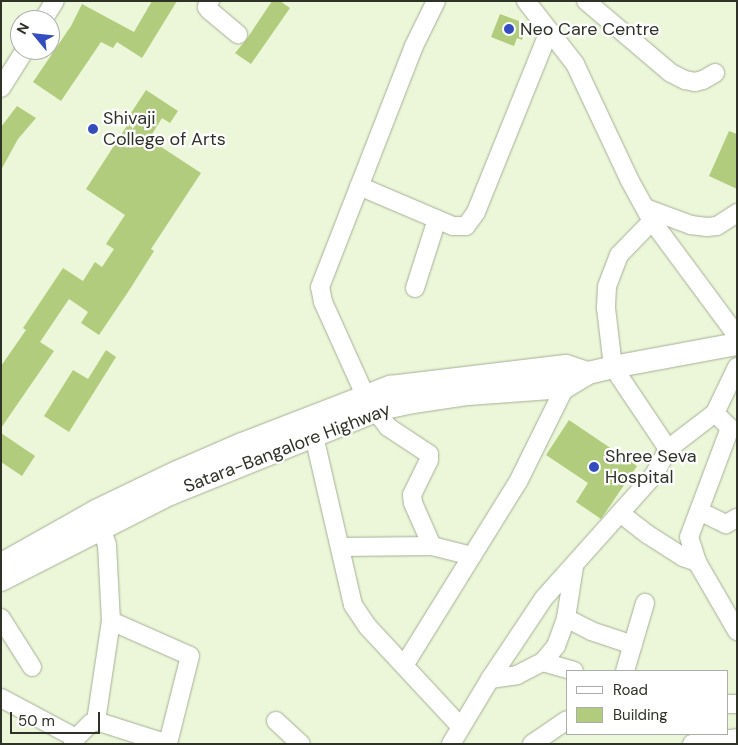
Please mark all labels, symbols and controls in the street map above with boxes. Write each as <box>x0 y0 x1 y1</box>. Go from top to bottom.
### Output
north arrow <box>10 10 60 60</box>
place label: Neo Care Centre <box>520 18 659 40</box>
text: N <box>12 20 33 37</box>
marker: Neo Care Centre <box>502 22 516 36</box>
place label: Shivaji College of Arts <box>103 108 226 150</box>
marker: Shivaji College of Arts <box>87 123 99 135</box>
street label: Satara-Bangalore Highway <box>181 399 393 497</box>
place label: Shree Seva Hospital <box>605 446 696 488</box>
marker: Shree Seva Hospital <box>587 460 601 474</box>
legend <box>566 670 728 735</box>
text: Road <box>613 680 648 700</box>
scale bar <box>12 702 102 734</box>
text: Building <box>613 705 668 725</box>
text: 50 m <box>18 711 55 731</box>

